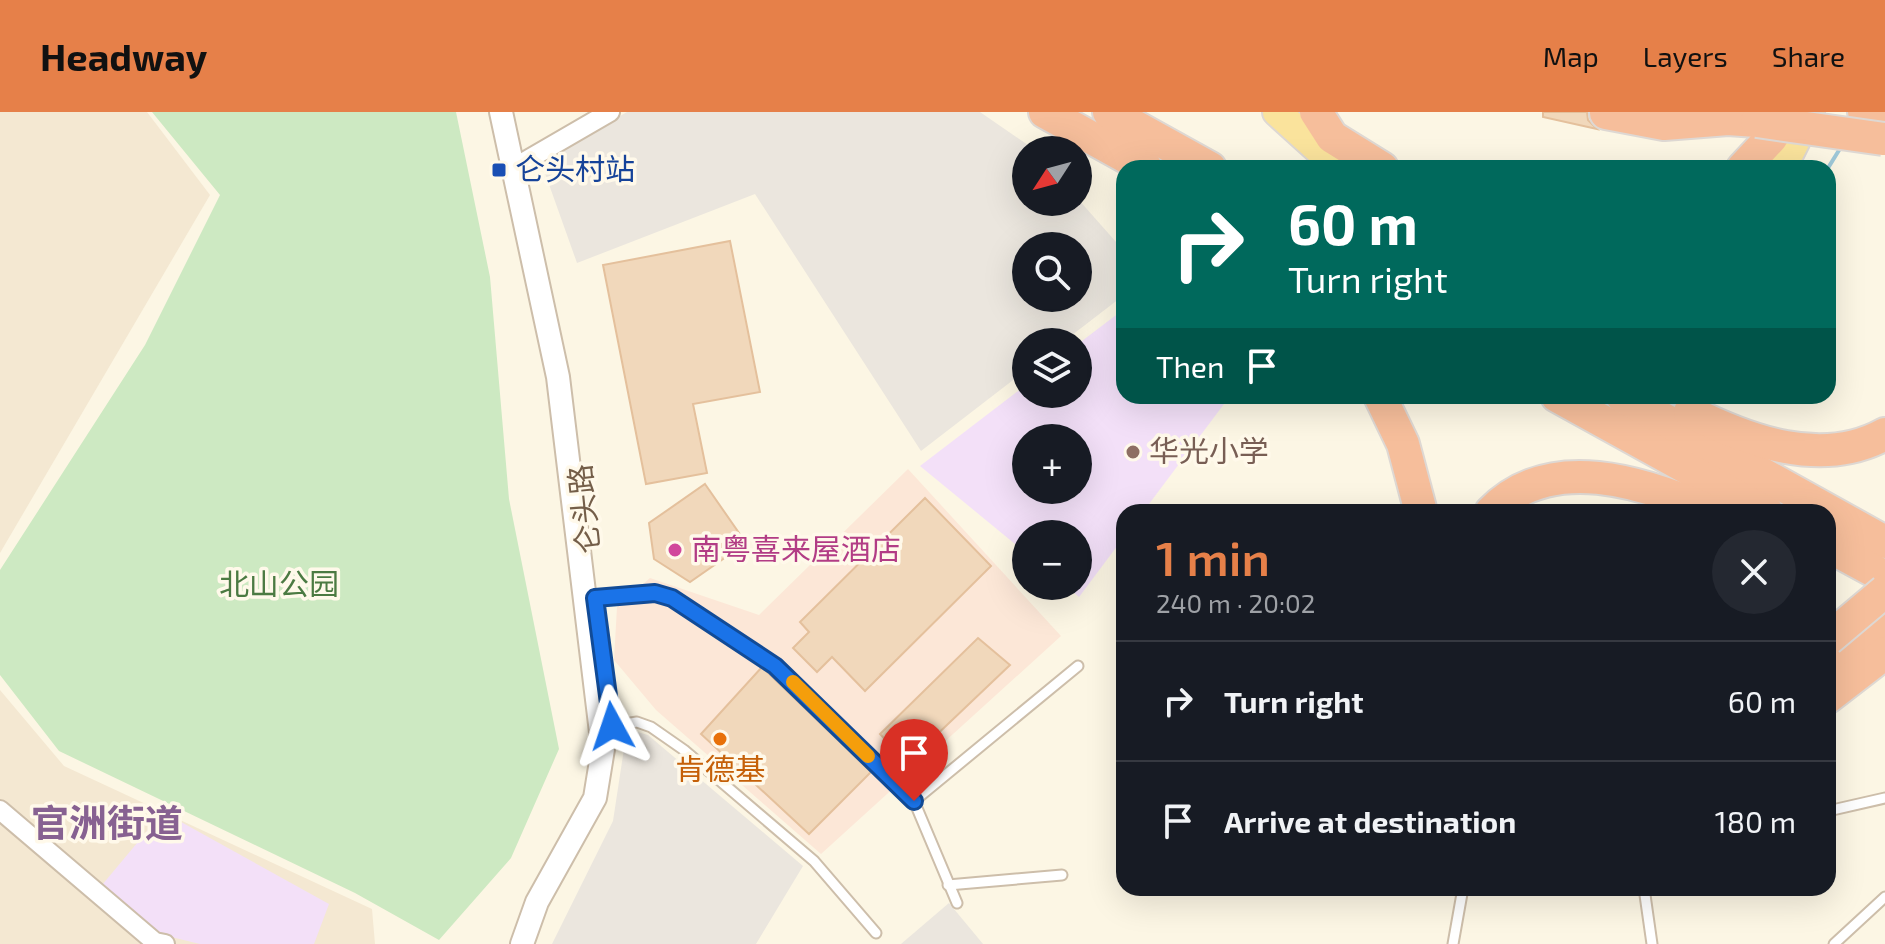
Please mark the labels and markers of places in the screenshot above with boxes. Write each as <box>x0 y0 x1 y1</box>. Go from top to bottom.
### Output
place label: 仑头村站 <box>515 150 635 186</box>
marker: 仑头村站 <box>490 161 508 179</box>
place label: 华光小学 <box>1149 432 1269 468</box>
marker: 华光小学 <box>1124 443 1142 461</box>
place label: 南粤喜来屋酒店 <box>691 530 901 566</box>
marker: 南粤喜来屋酒店 <box>666 541 684 559</box>
pin <box>880 719 948 801</box>
marker: 肯德基 <box>711 730 729 748</box>
place label: 肯德基 <box>675 750 765 786</box>

